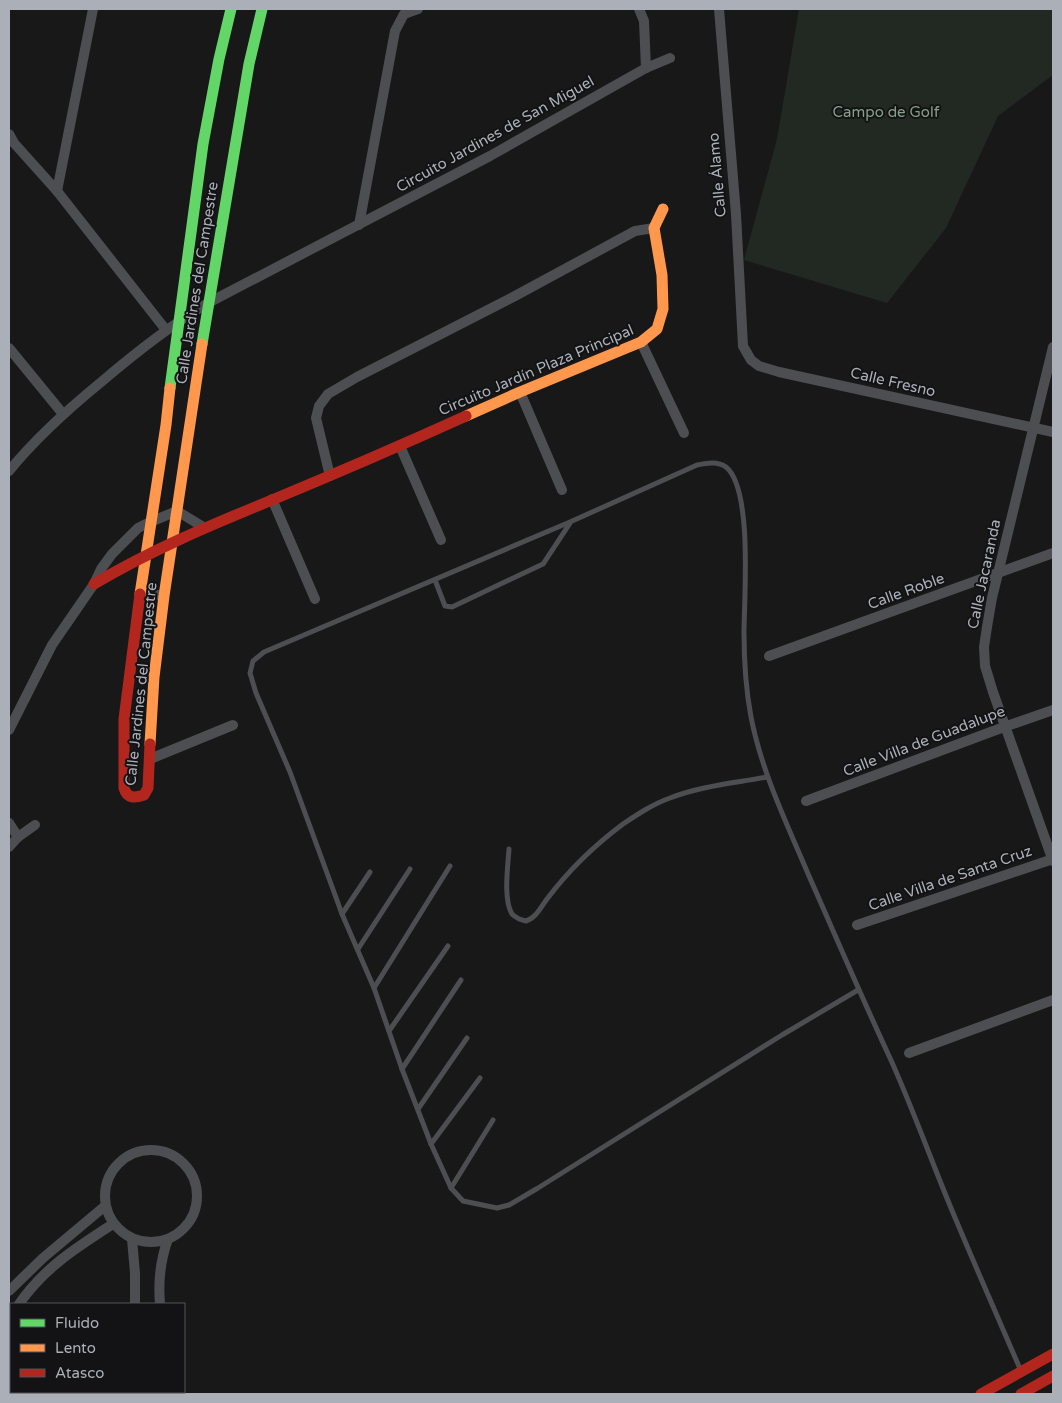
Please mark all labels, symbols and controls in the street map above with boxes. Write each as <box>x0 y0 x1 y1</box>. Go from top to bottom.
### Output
street label: Circuito Jardines de San Miguel <box>393 72 597 196</box>
park label: Campo de Golf <box>833 103 940 121</box>
street label: Calle Álamo <box>704 132 730 218</box>
street label: Calle Jardines del Campestre <box>172 181 222 385</box>
street label: Circuito Jardín Plaza Principal <box>436 321 636 419</box>
street label: Calle Fresno <box>849 363 937 401</box>
street label: Calle Jacaranda <box>964 517 1004 631</box>
street label: Calle Roble <box>865 569 947 613</box>
street label: Calle Jardines del Campestre <box>121 581 161 787</box>
street label: Calle Villa de Guadalupe <box>840 702 1008 780</box>
street label: Calle Villa de Santa Cruz <box>866 842 1034 914</box>
legend <box>10 1303 185 1393</box>
text: Fluido <box>55 1314 99 1332</box>
text: Lento <box>55 1339 96 1357</box>
text: Atasco <box>55 1364 104 1382</box>

